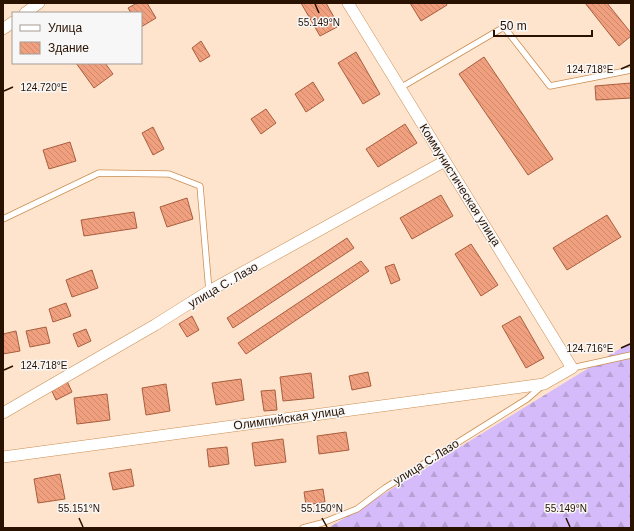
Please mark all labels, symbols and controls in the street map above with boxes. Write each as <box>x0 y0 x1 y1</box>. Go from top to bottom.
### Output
legend <box>12 12 142 64</box>
scale bar <box>494 12 592 38</box>
text: 55.149°N <box>298 17 340 28</box>
text: 50 m <box>500 19 527 33</box>
text: Улица <box>48 21 82 35</box>
text: Здание <box>48 41 89 55</box>
text: 124.718°E <box>567 64 614 75</box>
text: 124.720°E <box>21 82 68 93</box>
street label: Коммунистическая улица <box>417 121 504 249</box>
street label: улица С. Лазо <box>186 259 261 311</box>
text: 124.716°E <box>567 343 614 354</box>
text: 124.718°E <box>21 360 68 371</box>
street label: Олимпийская улица <box>233 403 346 433</box>
street label: улица С.Лазо <box>391 436 462 488</box>
text: 55.151°N <box>58 503 100 514</box>
text: 55.150°N <box>301 503 343 514</box>
text: 55.149°N <box>545 503 587 514</box>

